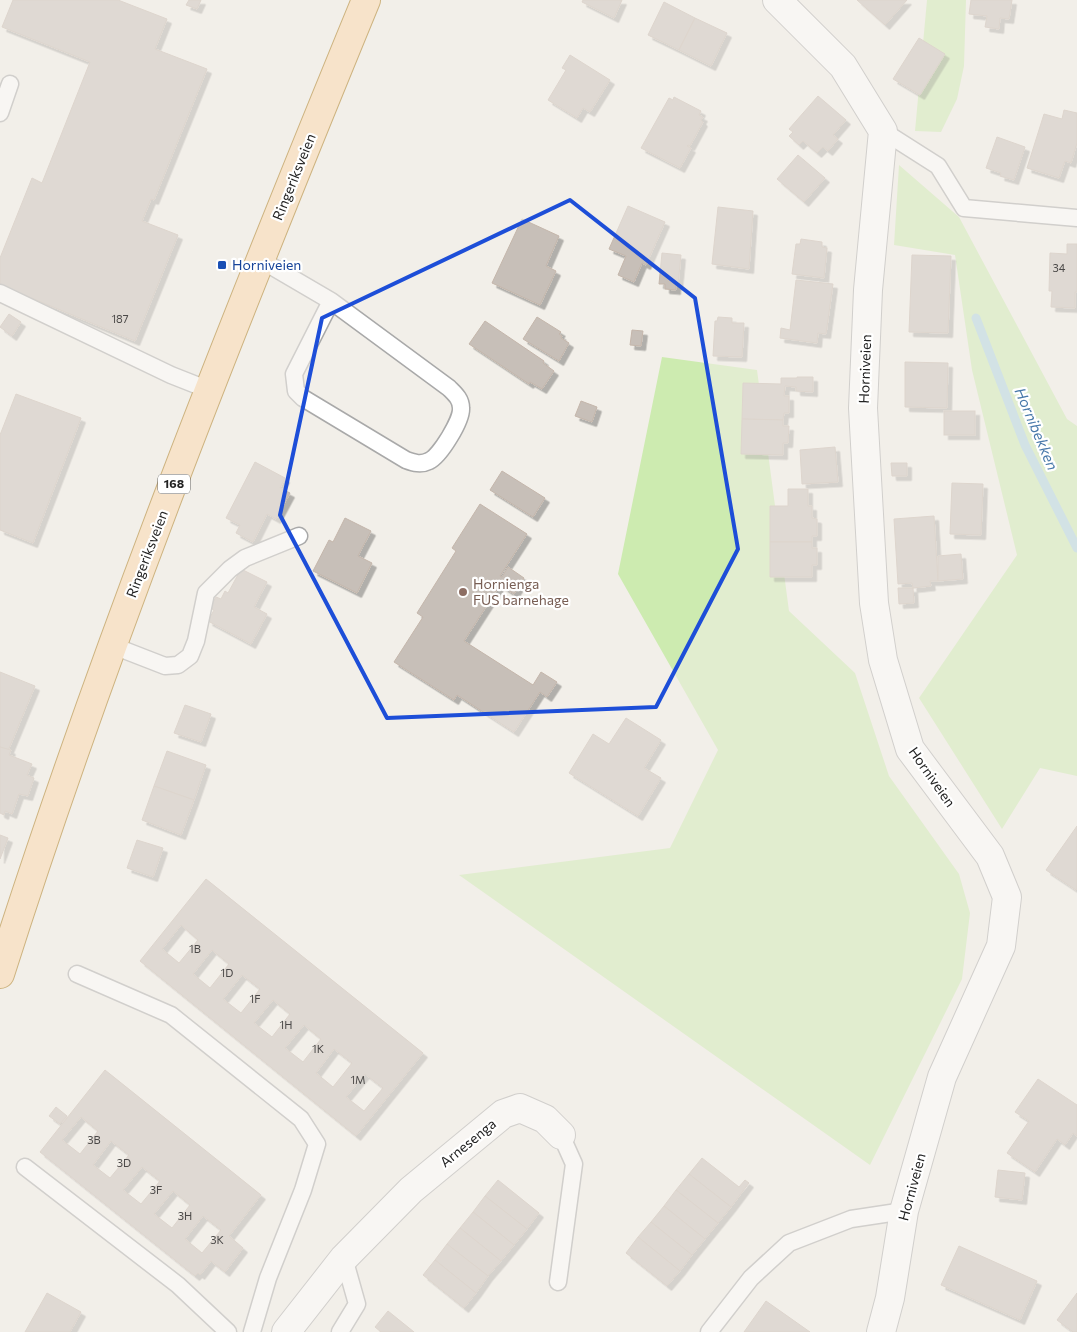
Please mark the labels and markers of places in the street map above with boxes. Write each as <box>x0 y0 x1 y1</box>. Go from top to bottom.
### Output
place label: Horniveien <box>232 256 301 273</box>
marker: Horniveien <box>216 259 228 271</box>
place label: Hornienga FUS barnehage <box>473 575 569 608</box>
marker: Hornienga FUS barnehage <box>457 586 469 598</box>

